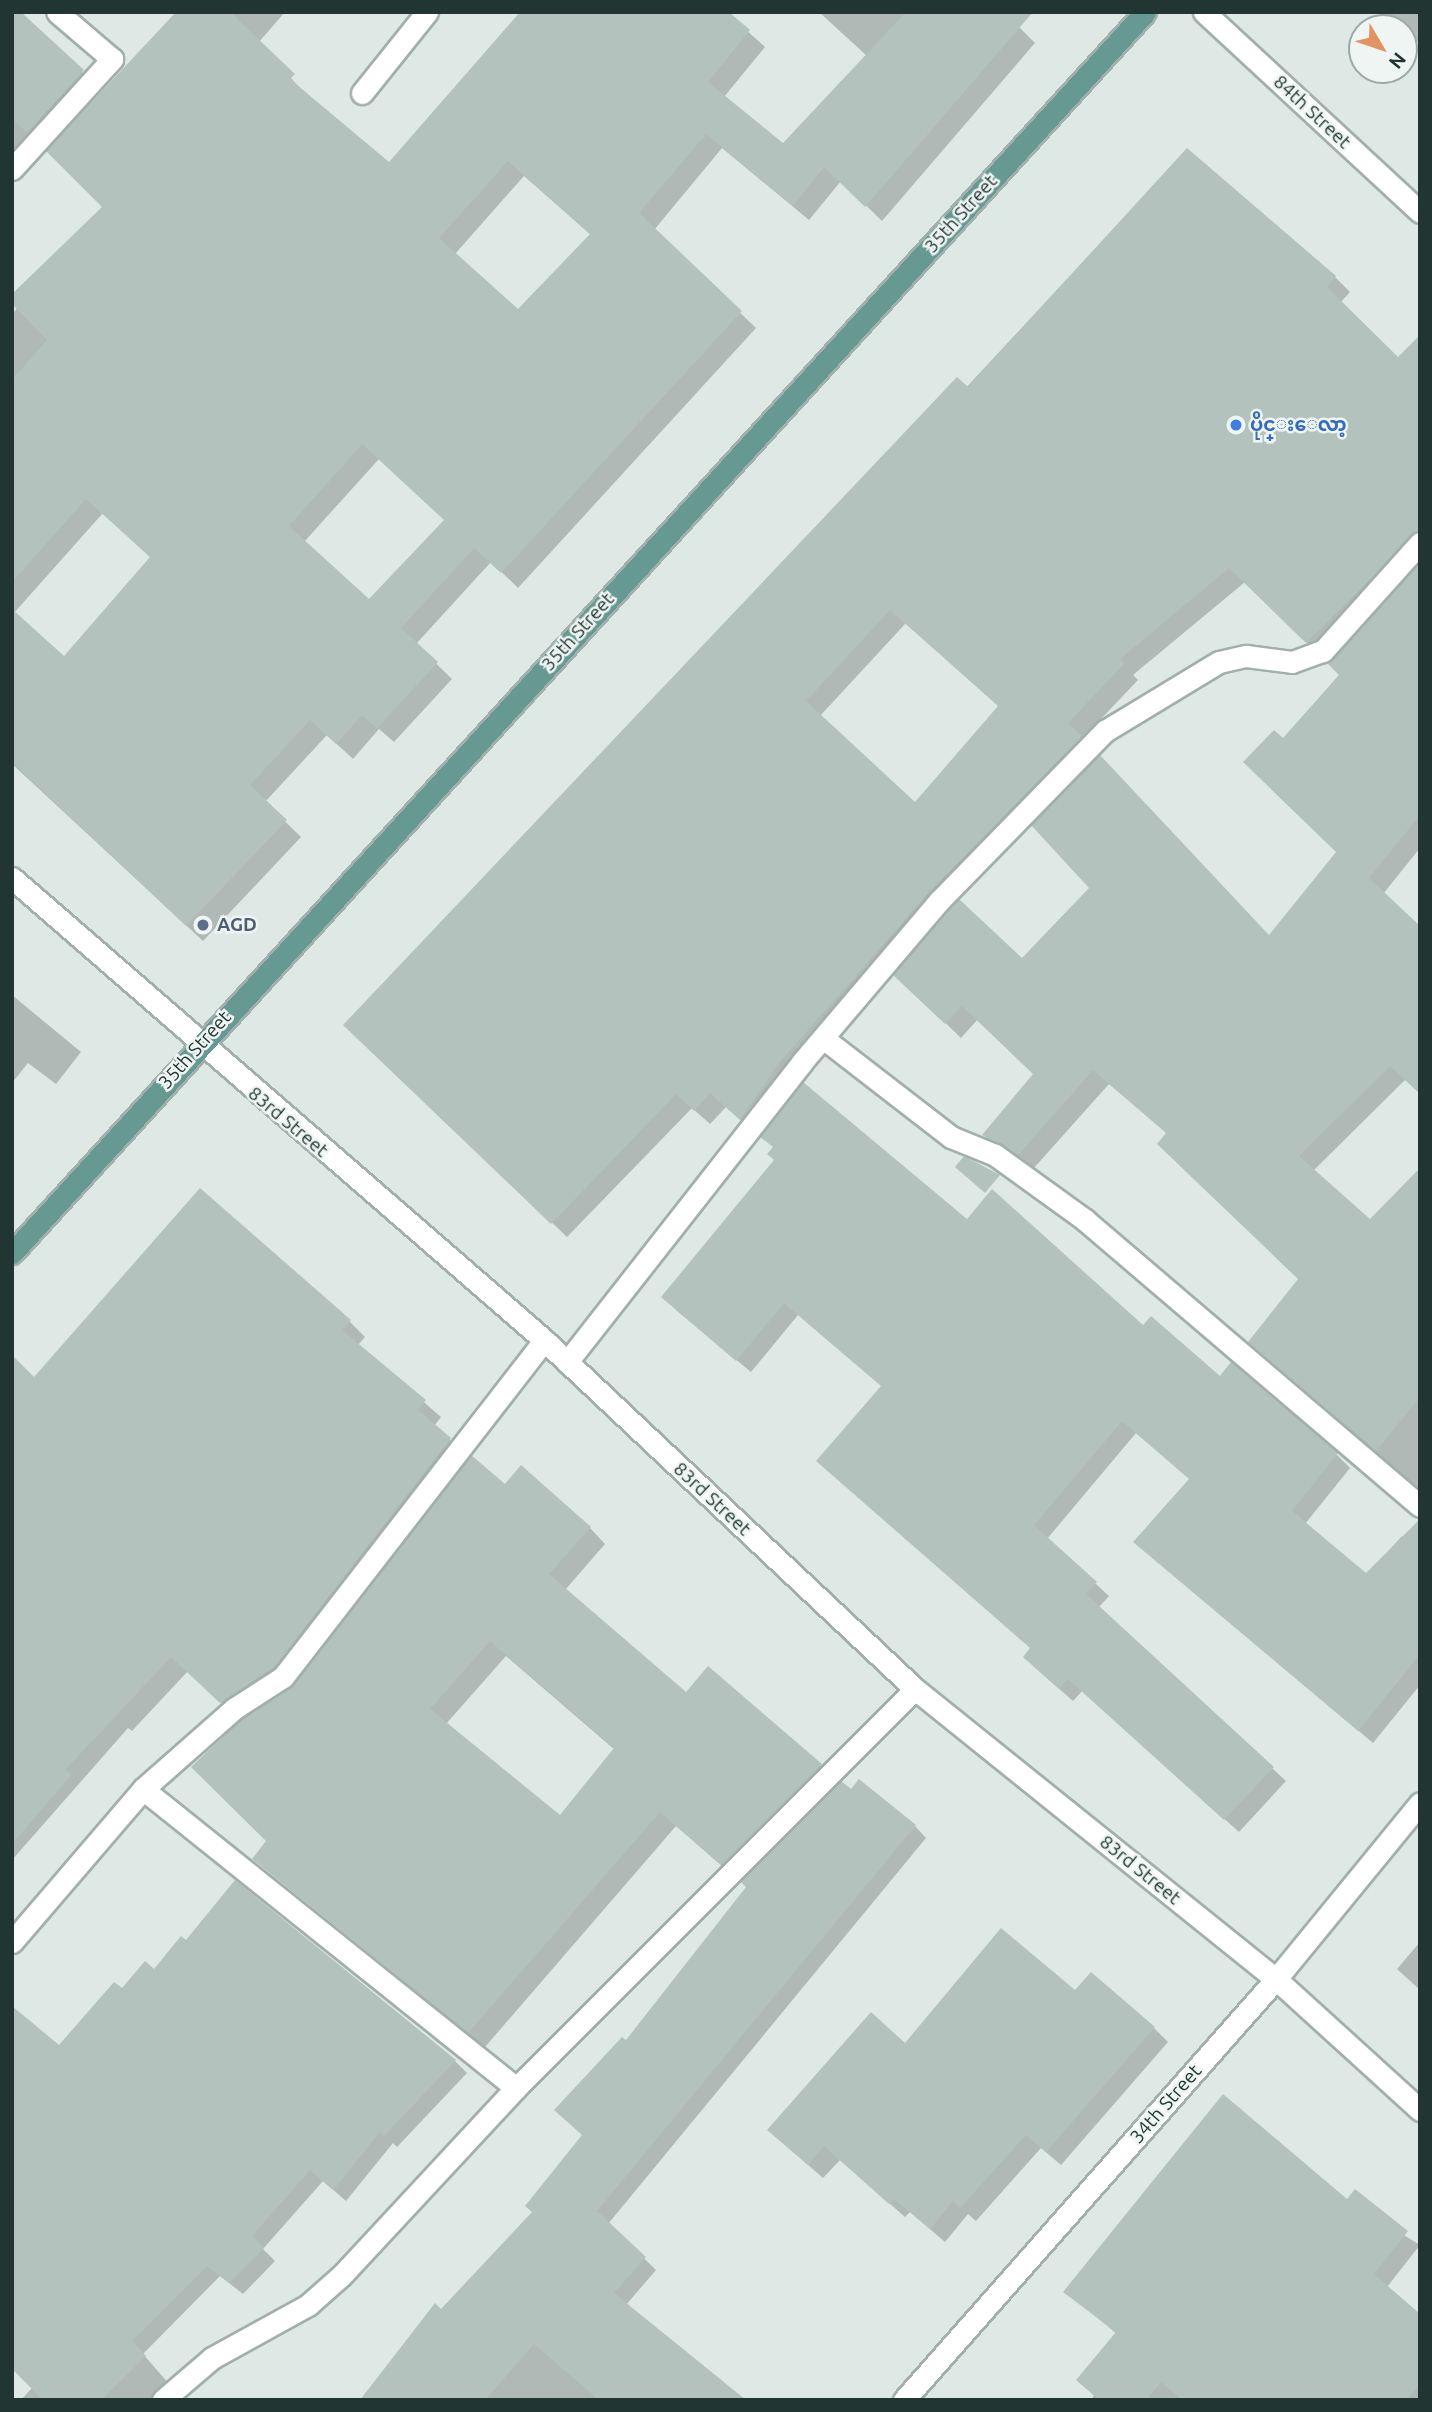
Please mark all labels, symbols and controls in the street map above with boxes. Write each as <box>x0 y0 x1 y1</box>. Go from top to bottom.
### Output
north arrow <box>1348 14 1418 84</box>
text: N <box>1385 49 1411 73</box>
street label: 84th Street <box>1269 71 1355 153</box>
street label: 35th Street <box>920 170 1002 258</box>
place label: ပိုင္းေလာ့ <box>1250 414 1347 436</box>
marker: ပိုင္းေလာ့ <box>1228 417 1244 433</box>
street label: 35th Street <box>537 588 619 676</box>
place label: AGD <box>217 914 257 936</box>
marker: AGD <box>195 917 211 933</box>
street label: 35th Street <box>154 1006 236 1094</box>
street label: 83rd Street <box>243 1082 333 1162</box>
street label: 83rd Street <box>669 1458 755 1540</box>
street label: 83rd Street <box>1095 1831 1185 1909</box>
street label: 34th Street <box>1126 2060 1206 2148</box>

